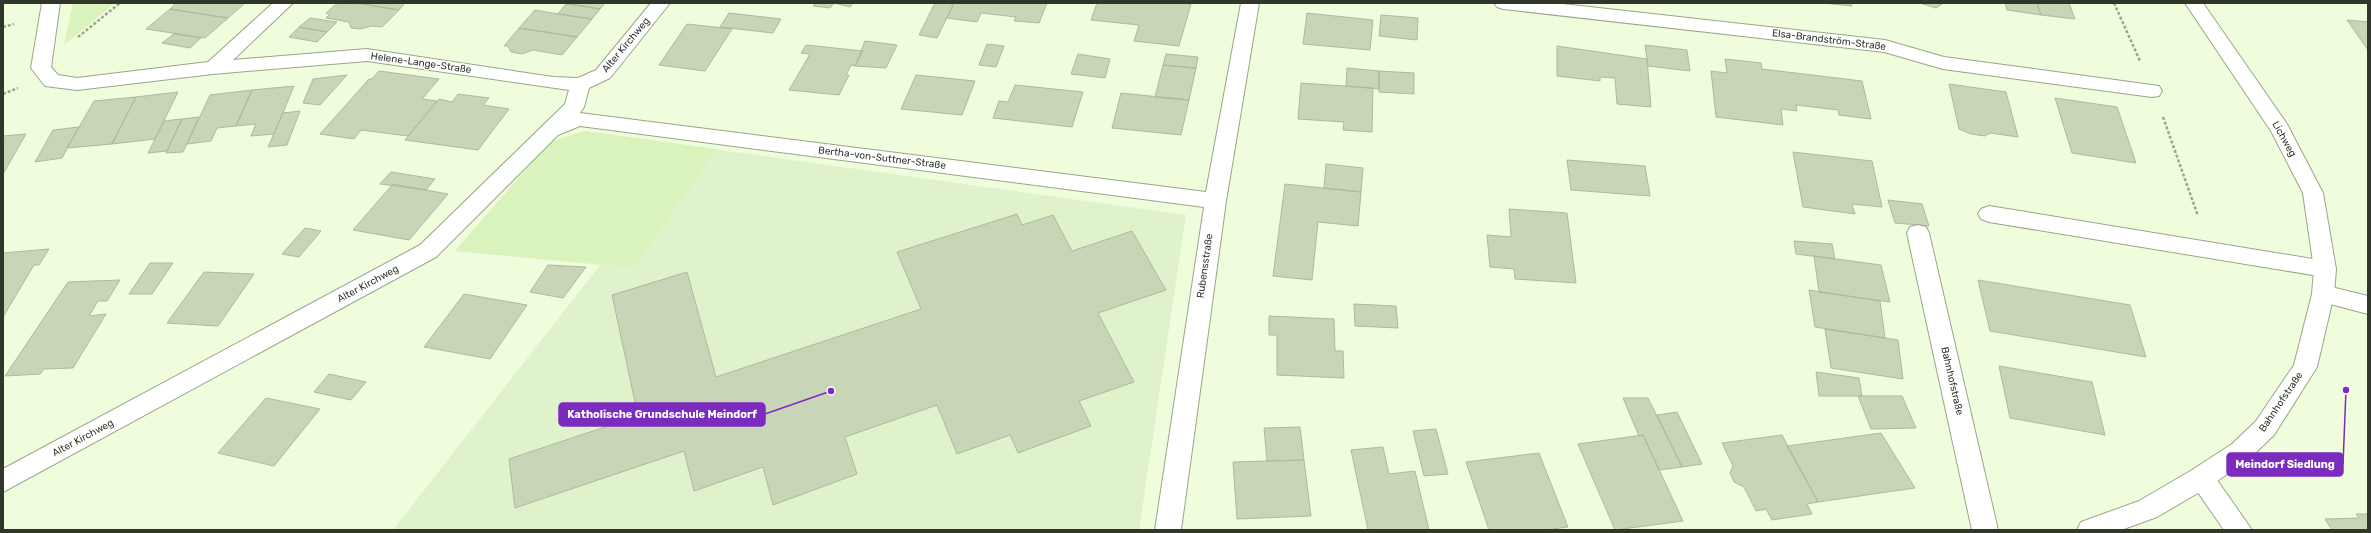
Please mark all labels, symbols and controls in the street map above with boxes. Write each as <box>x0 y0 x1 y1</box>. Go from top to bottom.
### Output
street label: Alter Kirchweg <box>600 15 652 75</box>
street label: Elsa-Brandström-Straße <box>1771 27 1887 53</box>
street label: Helene-Lange-Straße <box>370 50 472 76</box>
street label: Lichweg <box>2269 119 2299 159</box>
street label: Bertha-von-Suttner-Straße <box>817 144 947 172</box>
street label: Rubensstraße <box>1195 233 1216 299</box>
street label: Alter Kirchweg <box>335 263 401 305</box>
street label: Bahnhofstraße <box>1938 346 1966 417</box>
street label: Bahnhofstraße <box>2257 369 2306 434</box>
callout: Katholische Grundschule Meindorf <box>559 403 765 426</box>
text: Katholische Grundschule Meindorf <box>567 408 757 421</box>
street label: Alter Kirchweg <box>50 417 116 459</box>
callout: Meindorf Siedlung <box>2227 453 2343 476</box>
text: Meindorf Siedlung <box>2235 458 2335 471</box>

